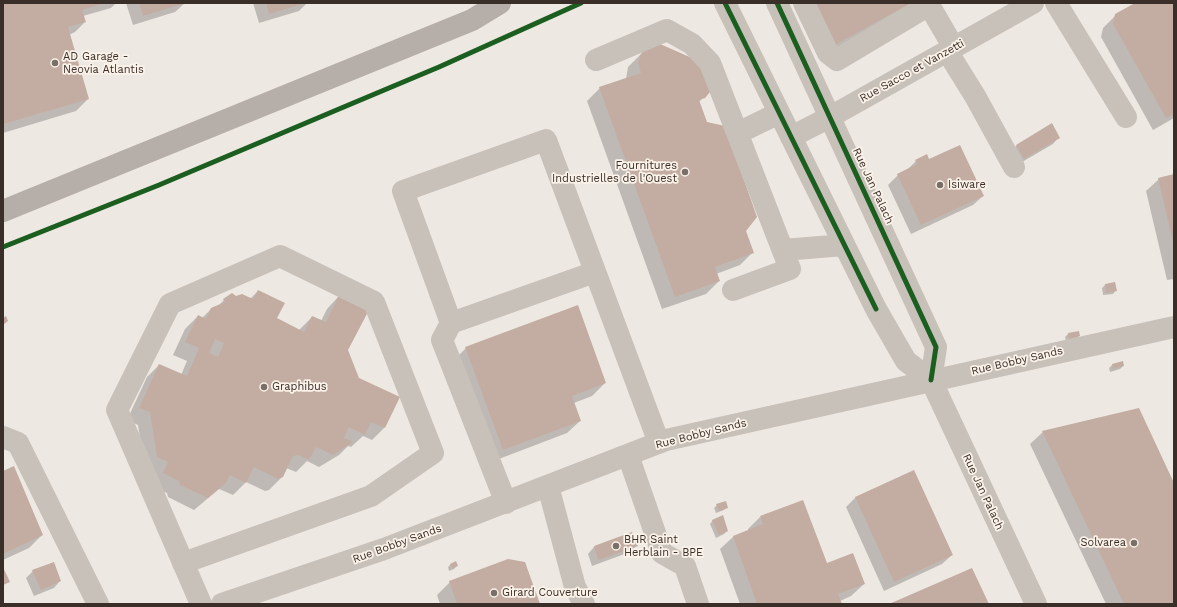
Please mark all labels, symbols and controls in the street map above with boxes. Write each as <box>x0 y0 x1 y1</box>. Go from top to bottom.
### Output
street label: Rue Sacco et Vanzetti <box>857 37 967 105</box>
place label: AD Garage - Neovia Atlantis <box>63 50 144 76</box>
marker: AD Garage - Neovia Atlantis <box>50 58 60 68</box>
street label: Rue Jan Palach <box>850 146 896 226</box>
place label: Fournitures Industrielles de l'Ouest <box>552 159 677 185</box>
marker: Fournitures Industrielles de l'Ouest <box>680 167 690 177</box>
place label: Isiware <box>948 178 986 192</box>
marker: Isiware <box>935 180 945 190</box>
street label: Rue Bobby Sands <box>970 344 1064 378</box>
place label: Graphibus <box>272 380 327 394</box>
marker: Graphibus <box>259 382 269 392</box>
street label: Rue Bobby Sands <box>654 416 748 452</box>
street label: Rue Jan Palach <box>960 452 1006 532</box>
street label: Rue Bobby Sands <box>351 522 443 566</box>
place label: BHR Saint Herblain - BPE <box>624 533 703 559</box>
place label: Solvarea <box>1081 536 1126 550</box>
marker: Solvarea <box>1129 538 1139 548</box>
marker: BHR Saint Herblain - BPE <box>611 541 621 551</box>
place label: Girard Couverture <box>502 586 598 600</box>
marker: Girard Couverture <box>489 588 499 598</box>

